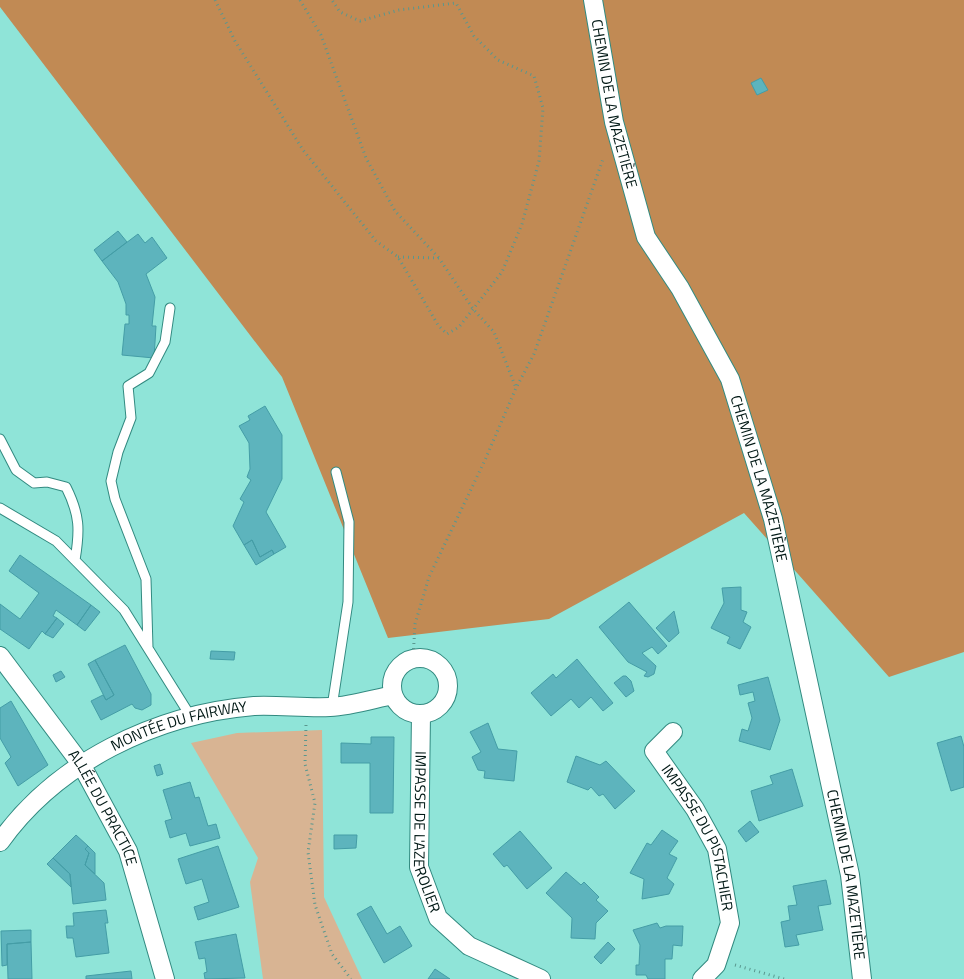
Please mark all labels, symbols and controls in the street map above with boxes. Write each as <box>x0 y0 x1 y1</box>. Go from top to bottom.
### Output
street label: CHEMIN DE LA MAZETIÈRE <box>586 17 644 191</box>
street label: CHEMIN DE LA MAZETIÈRE <box>725 392 794 564</box>
street label: MONTÉE DU FAIRWAY <box>106 695 248 757</box>
street label: ALLÉE DU PRACTICE <box>63 744 144 868</box>
street label: IMPASSE DE L'AZEROLIER <box>408 751 447 916</box>
street label: IMPASSE DU PISTACHIER <box>656 760 740 913</box>
street label: CHEMIN DE LA MAZETIÈRE <box>821 787 872 961</box>

